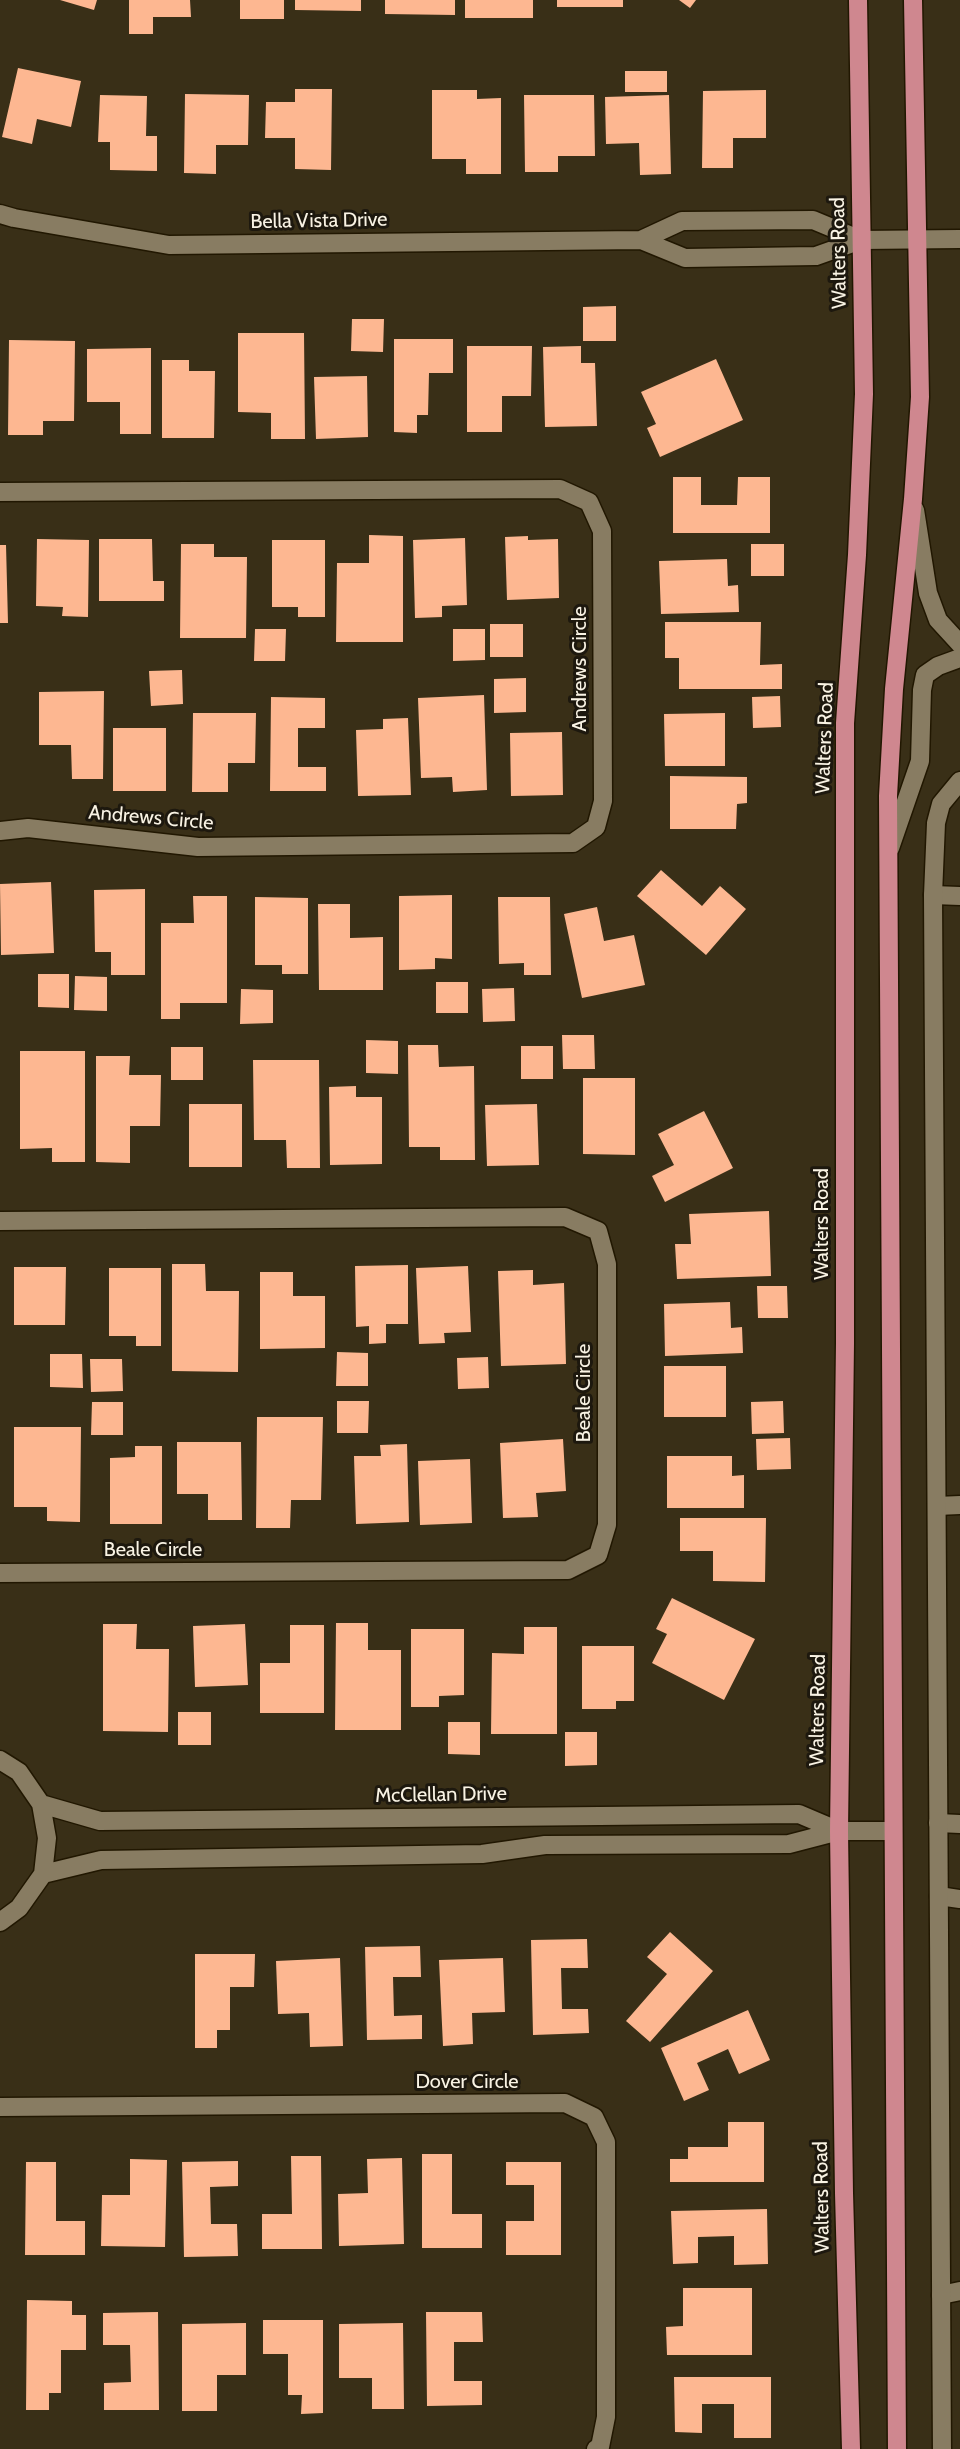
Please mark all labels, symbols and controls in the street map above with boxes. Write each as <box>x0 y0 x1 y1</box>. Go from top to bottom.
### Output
street label: Walters Road <box>826 197 852 309</box>
street label: Bella Vista Drive <box>250 208 388 234</box>
street label: Andrews Circle <box>568 606 592 732</box>
street label: Walters Road <box>811 682 839 794</box>
street label: Andrews Circle <box>88 801 214 835</box>
street label: Walters Road <box>810 1168 834 1280</box>
street label: Beale Circle <box>572 1344 596 1442</box>
street label: Beale Circle <box>104 1538 202 1562</box>
street label: Walters Road <box>805 1654 831 1766</box>
street label: McClellan Drive <box>375 1782 507 1808</box>
street label: Dover Circle <box>415 2070 519 2094</box>
street label: Walters Road <box>809 2141 835 2253</box>

